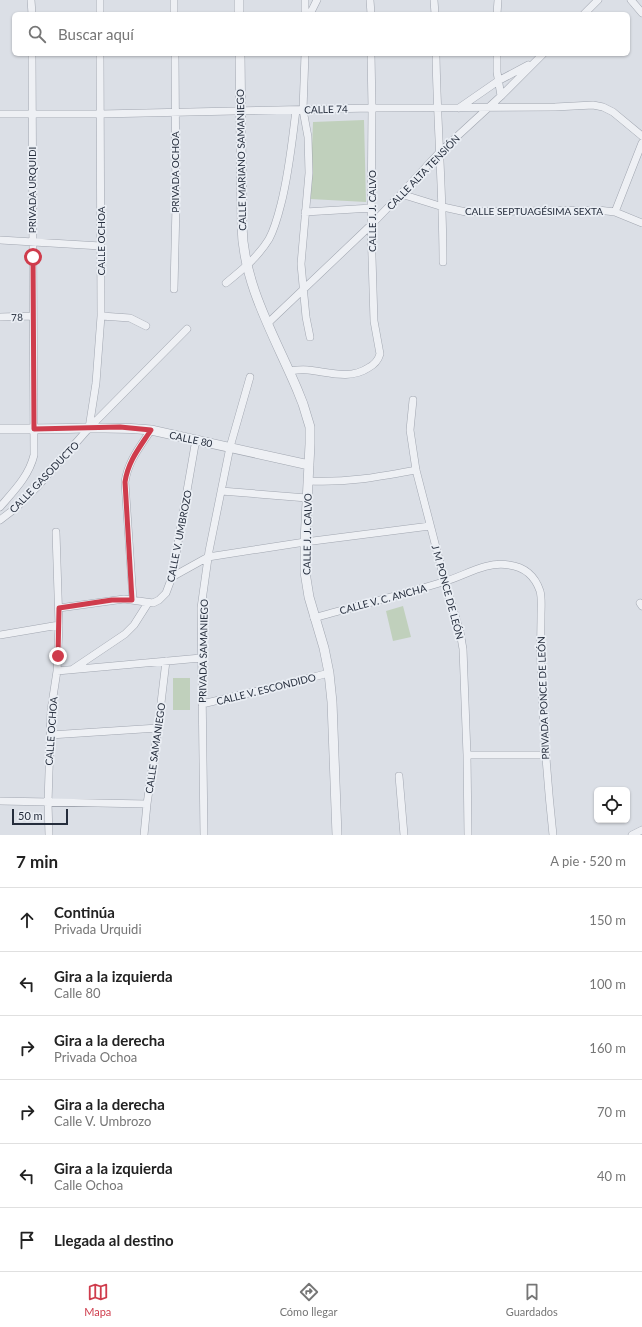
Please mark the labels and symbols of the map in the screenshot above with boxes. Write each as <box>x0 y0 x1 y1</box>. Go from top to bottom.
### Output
street label: CALLE MARIANO SAMANIEGO <box>234 89 248 231</box>
street label: CALLE 74 <box>304 103 348 115</box>
street label: PRIVADA OCHOA <box>169 131 181 213</box>
street label: CALLE ALTA TENSIÓN <box>384 132 462 212</box>
street label: PRIVADA URQUIDI <box>26 147 38 233</box>
street label: CALLE J. J. CALVO <box>366 170 378 252</box>
street label: CALLE SEPTUAGÉSIMA SEXTA <box>465 205 603 217</box>
street label: CALLE OCHOA <box>95 206 107 275</box>
route start <box>24 248 42 266</box>
street label: 78 <box>11 311 23 323</box>
street label: CALLE 80 <box>168 429 214 449</box>
street label: CALLE GASODUCTO <box>7 439 81 515</box>
street label: CALLE V. UMBROZO <box>164 489 194 583</box>
street label: CALLE J. J. CALVO <box>300 493 314 575</box>
street label: J M PONCE DE LEÓN <box>430 543 466 641</box>
street label: CALLE V. C. ANCHA <box>338 582 428 616</box>
street label: PRIVADA SAMANIEGO <box>196 599 210 703</box>
street label: PRIVADA PONCE DE LEÓN <box>535 636 551 760</box>
route end <box>49 647 67 665</box>
street label: CALLE V. ESCONDIDO <box>215 671 317 707</box>
street label: CALLE OCHOA <box>43 696 59 766</box>
street label: CALLE SAMANIEGO <box>143 702 167 794</box>
scale bar <box>12 807 68 826</box>

